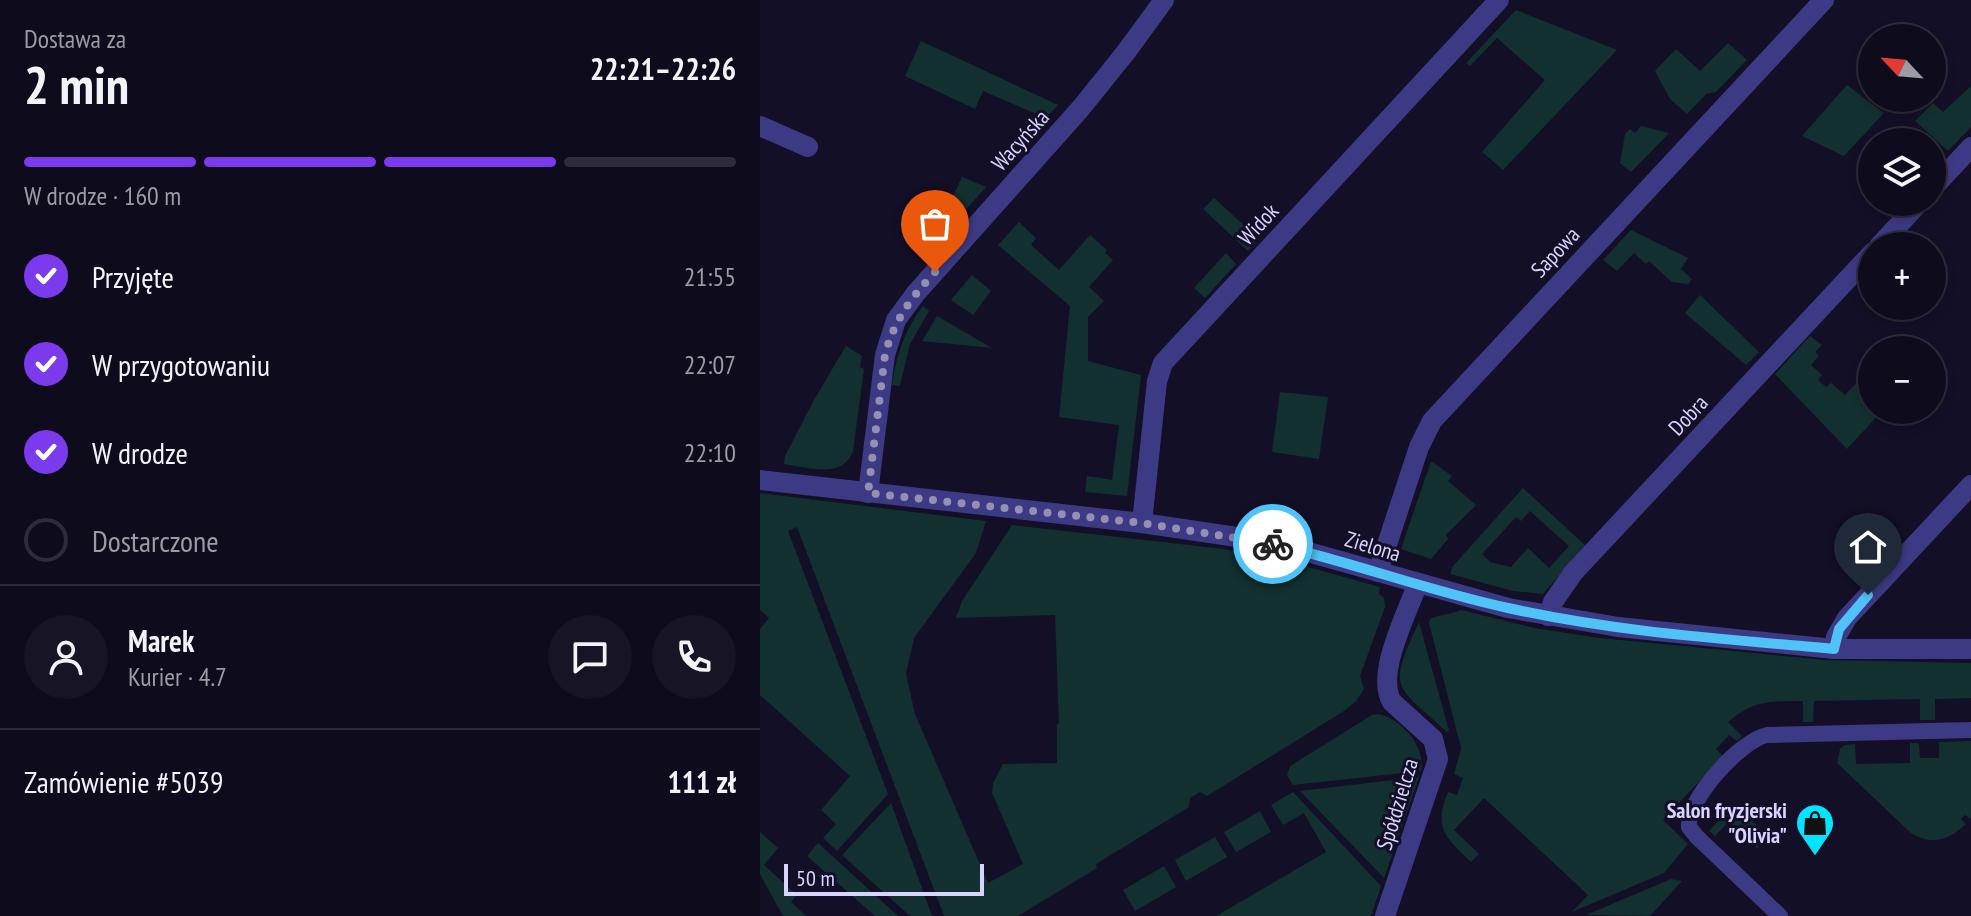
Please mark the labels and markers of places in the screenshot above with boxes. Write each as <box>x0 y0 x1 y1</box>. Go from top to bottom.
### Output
pin <box>901 190 969 272</box>
pin <box>1834 513 1902 595</box>
place label: Salon fryzjerski "Olivia" <box>1667 796 1787 849</box>
shop icon: Salon fryzjerski "Olivia" <box>1794 802 1836 857</box>

